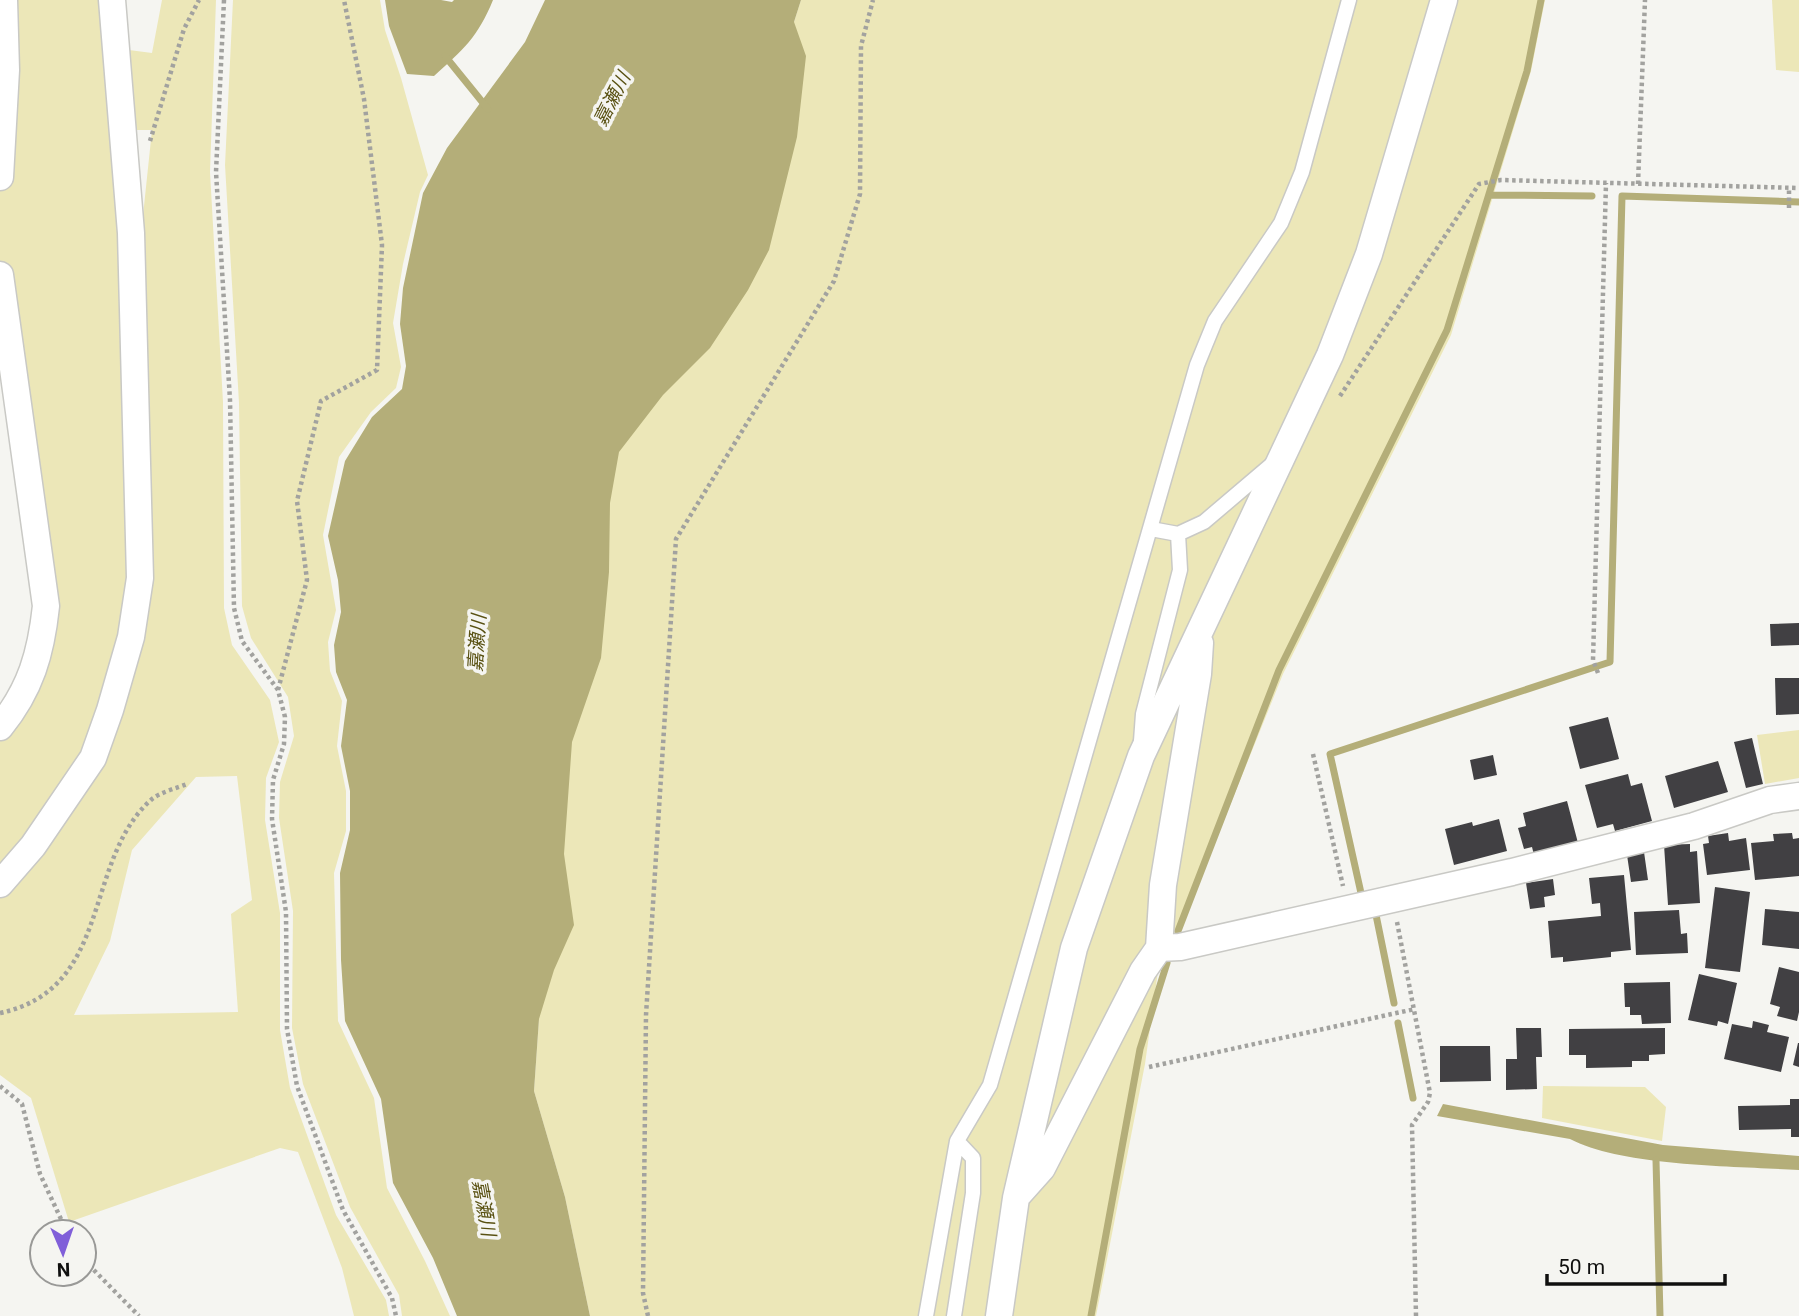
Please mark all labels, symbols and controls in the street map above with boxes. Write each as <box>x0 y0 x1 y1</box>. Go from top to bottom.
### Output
water label: 嘉瀬川 <box>589 67 636 130</box>
water label: 嘉瀬川 <box>464 612 491 672</box>
water label: 嘉瀬川 <box>468 1178 501 1240</box>
north arrow <box>28 1218 98 1288</box>
scale bar <box>1547 1242 1726 1286</box>
text: 50 m <box>1558 1255 1605 1279</box>
text: N <box>56 1258 71 1281</box>

